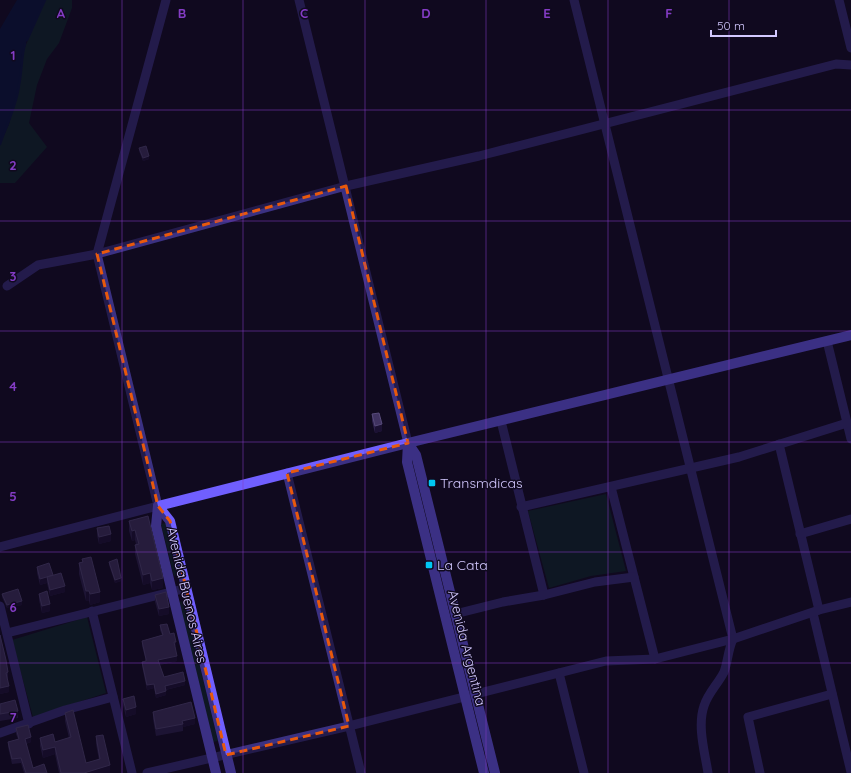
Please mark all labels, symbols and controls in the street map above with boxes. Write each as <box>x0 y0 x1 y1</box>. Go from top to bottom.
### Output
text: A <box>57 5 66 21</box>
text: B <box>178 5 186 21</box>
text: C <box>300 5 308 21</box>
text: D <box>421 5 431 21</box>
text: E <box>543 5 551 21</box>
text: F <box>665 5 673 21</box>
scale bar <box>711 12 776 38</box>
text: 50 m <box>717 18 745 33</box>
text: 1 <box>10 47 16 63</box>
text: 2 <box>9 157 17 173</box>
text: 3 <box>10 268 17 284</box>
text: 4 <box>9 378 17 394</box>
place label: Transmdicas <box>440 474 523 492</box>
marker: Transmdicas <box>427 478 437 488</box>
text: 5 <box>9 488 17 504</box>
street label: Avenida Buenos Aires <box>163 525 211 665</box>
place label: La Cata <box>437 556 488 574</box>
marker: La Cata <box>424 560 434 570</box>
street label: Avenida Argentina <box>444 588 490 708</box>
text: 6 <box>9 599 17 615</box>
text: 7 <box>9 709 17 725</box>

